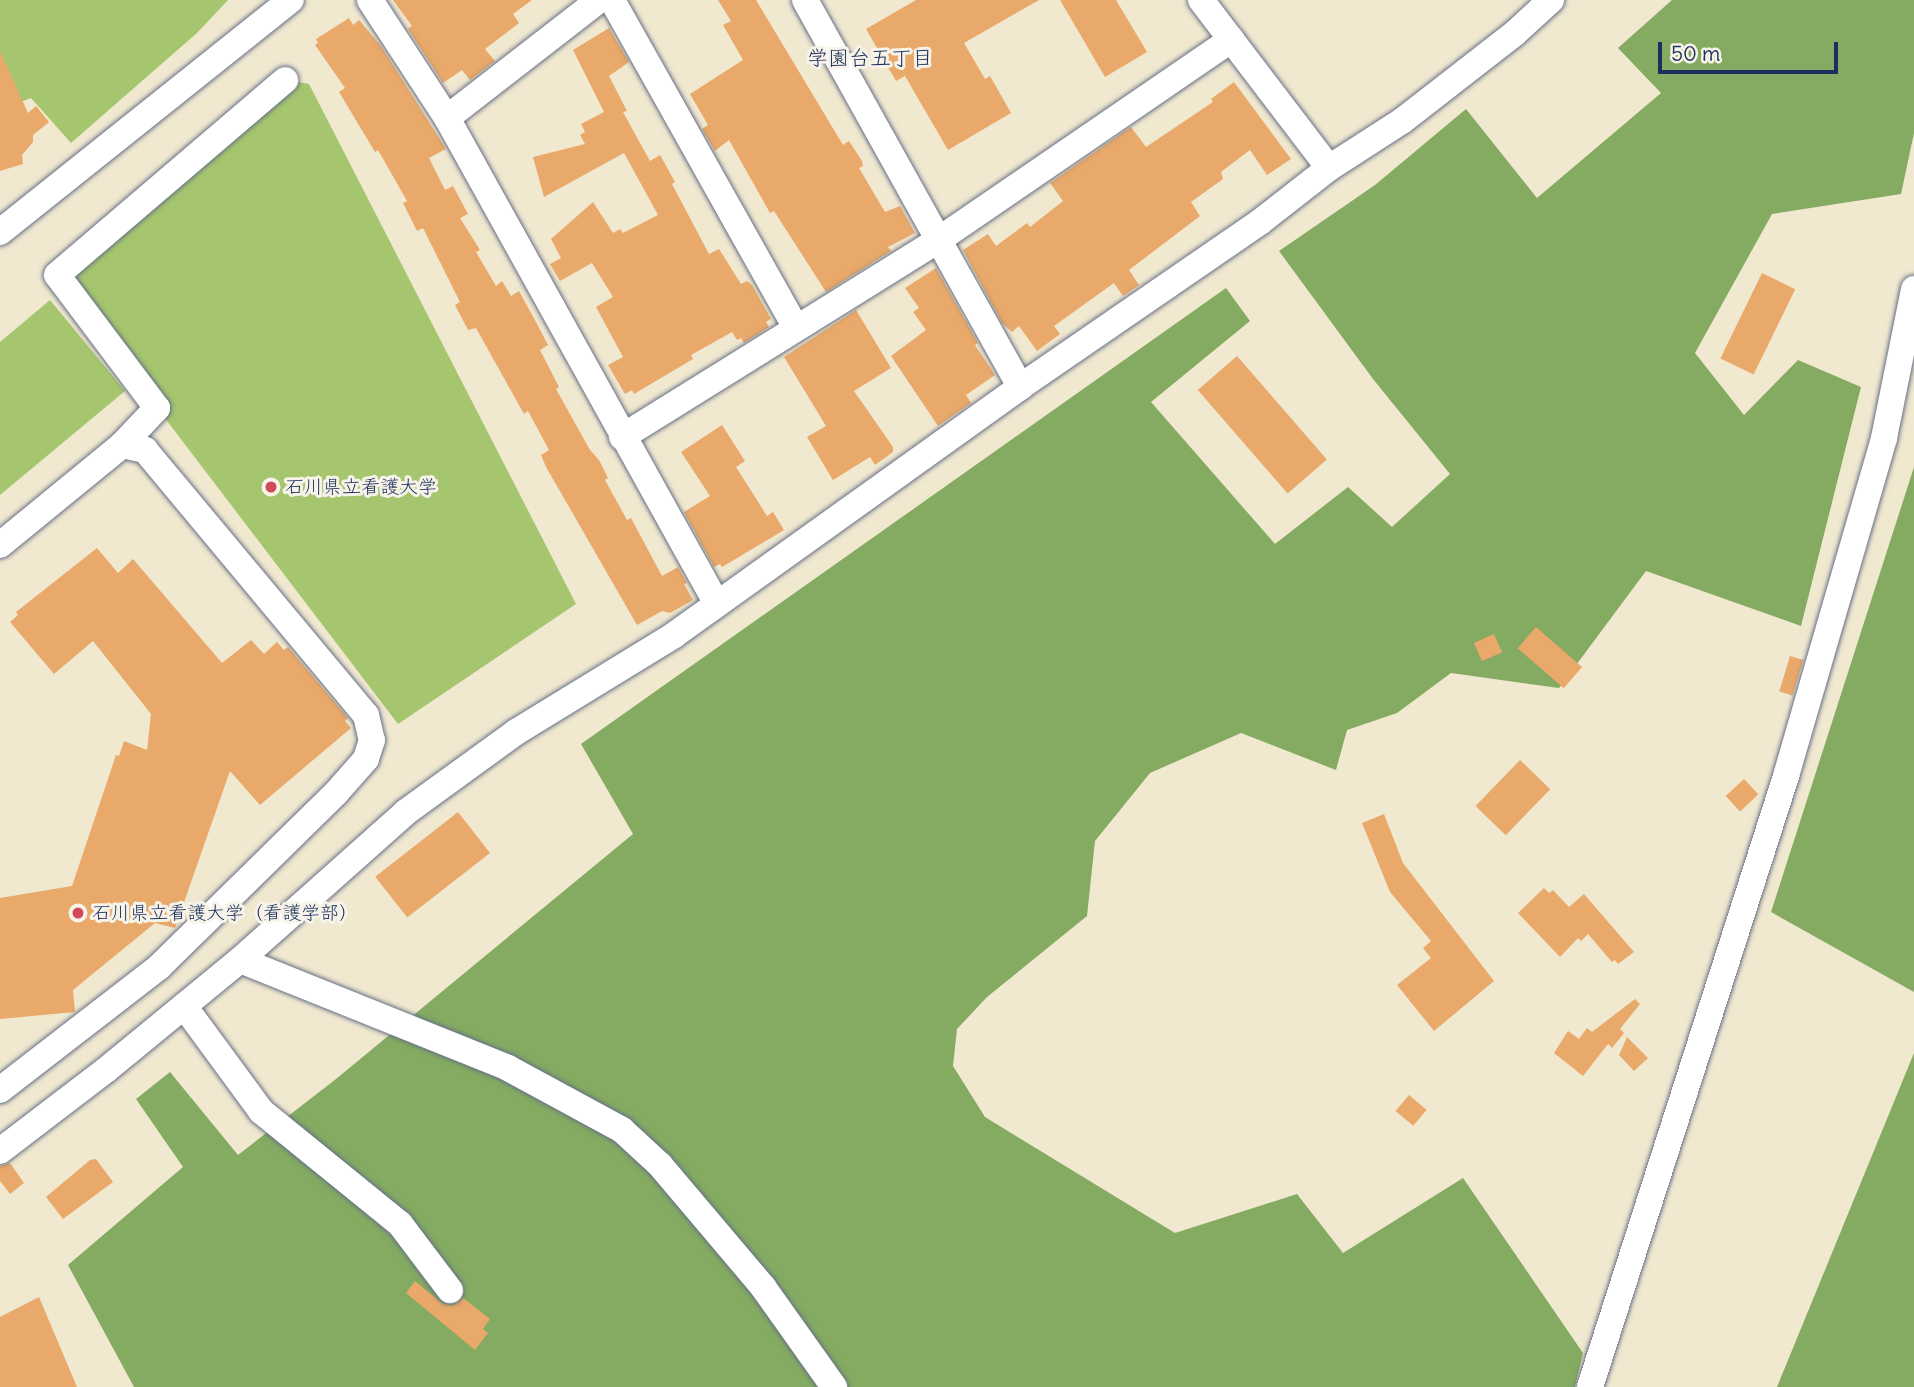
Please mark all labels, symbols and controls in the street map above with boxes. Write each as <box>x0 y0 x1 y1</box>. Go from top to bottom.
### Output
scale bar <box>1662 28 1842 72</box>
text: 50 m <box>1671 40 1720 67</box>
district label: 学園台五丁目 <box>807 45 933 71</box>
place label: 石川県立看護大学 <box>285 476 437 498</box>
marker: 石川県立看護大学 <box>263 479 279 495</box>
place label: 石川県立看護大学（看護学部） <box>92 902 358 924</box>
marker: 石川県立看護大学（看護学部） <box>70 905 86 921</box>

